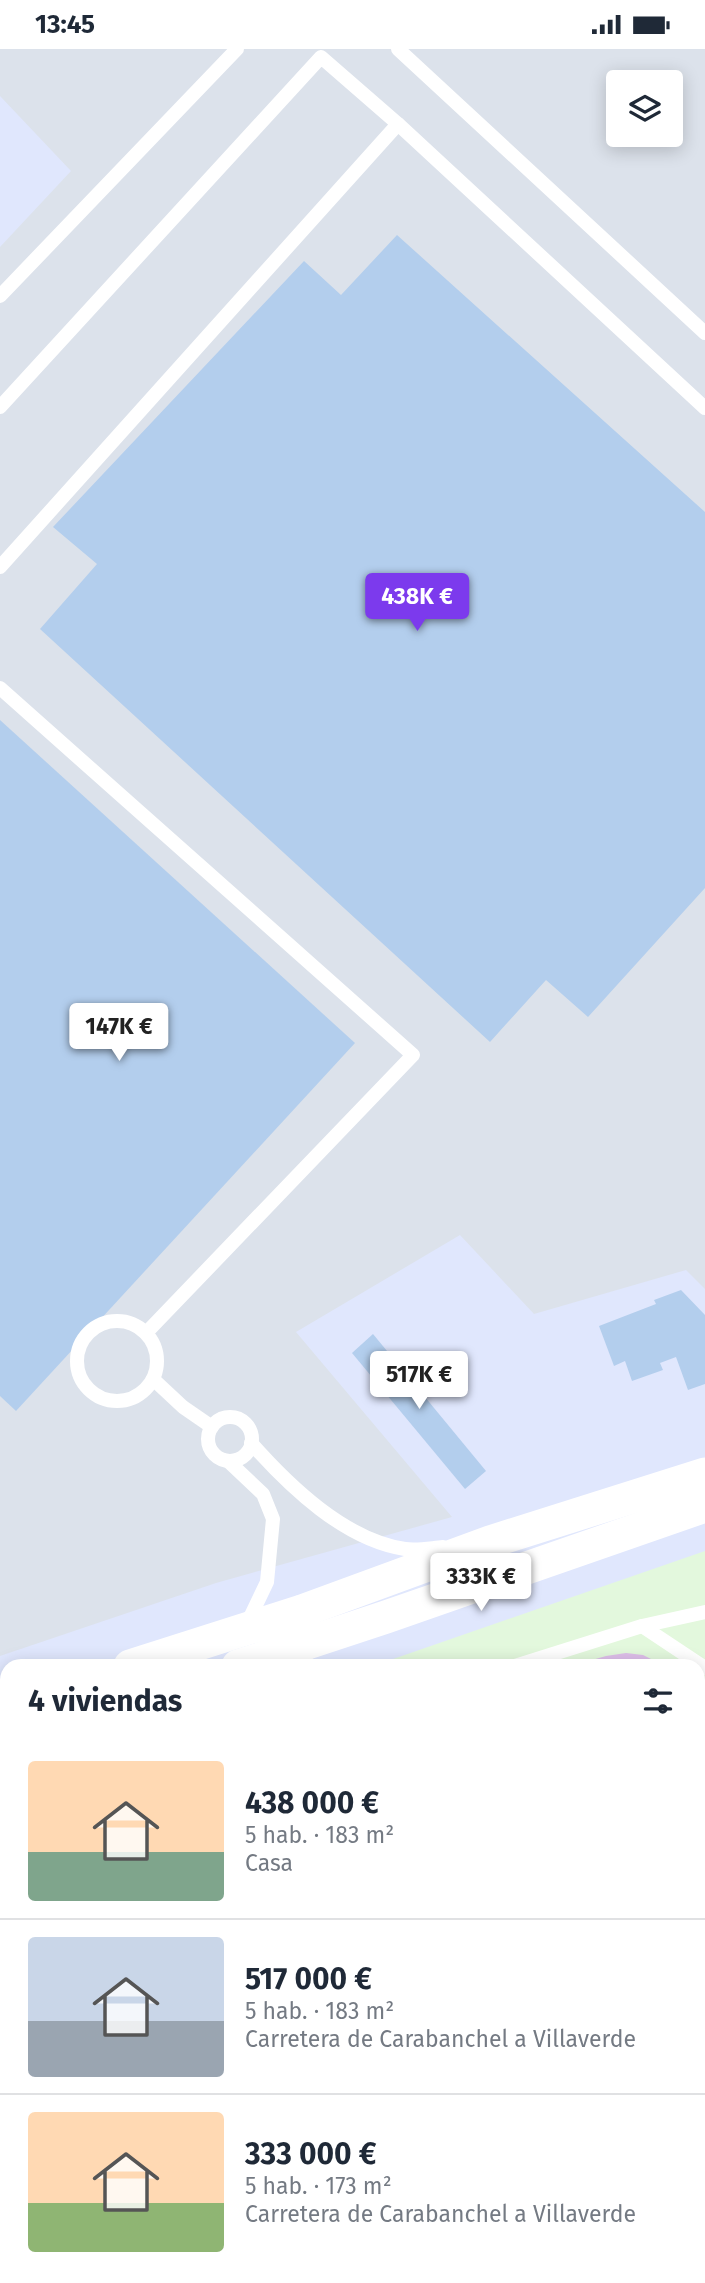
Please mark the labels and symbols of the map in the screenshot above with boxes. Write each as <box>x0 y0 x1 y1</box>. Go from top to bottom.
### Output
pin: 438K € <box>360 573 474 633</box>
pin: 147K € <box>62 1003 176 1063</box>
pin: 517K € <box>362 1351 476 1411</box>
pin: 333K € <box>424 1553 538 1613</box>

